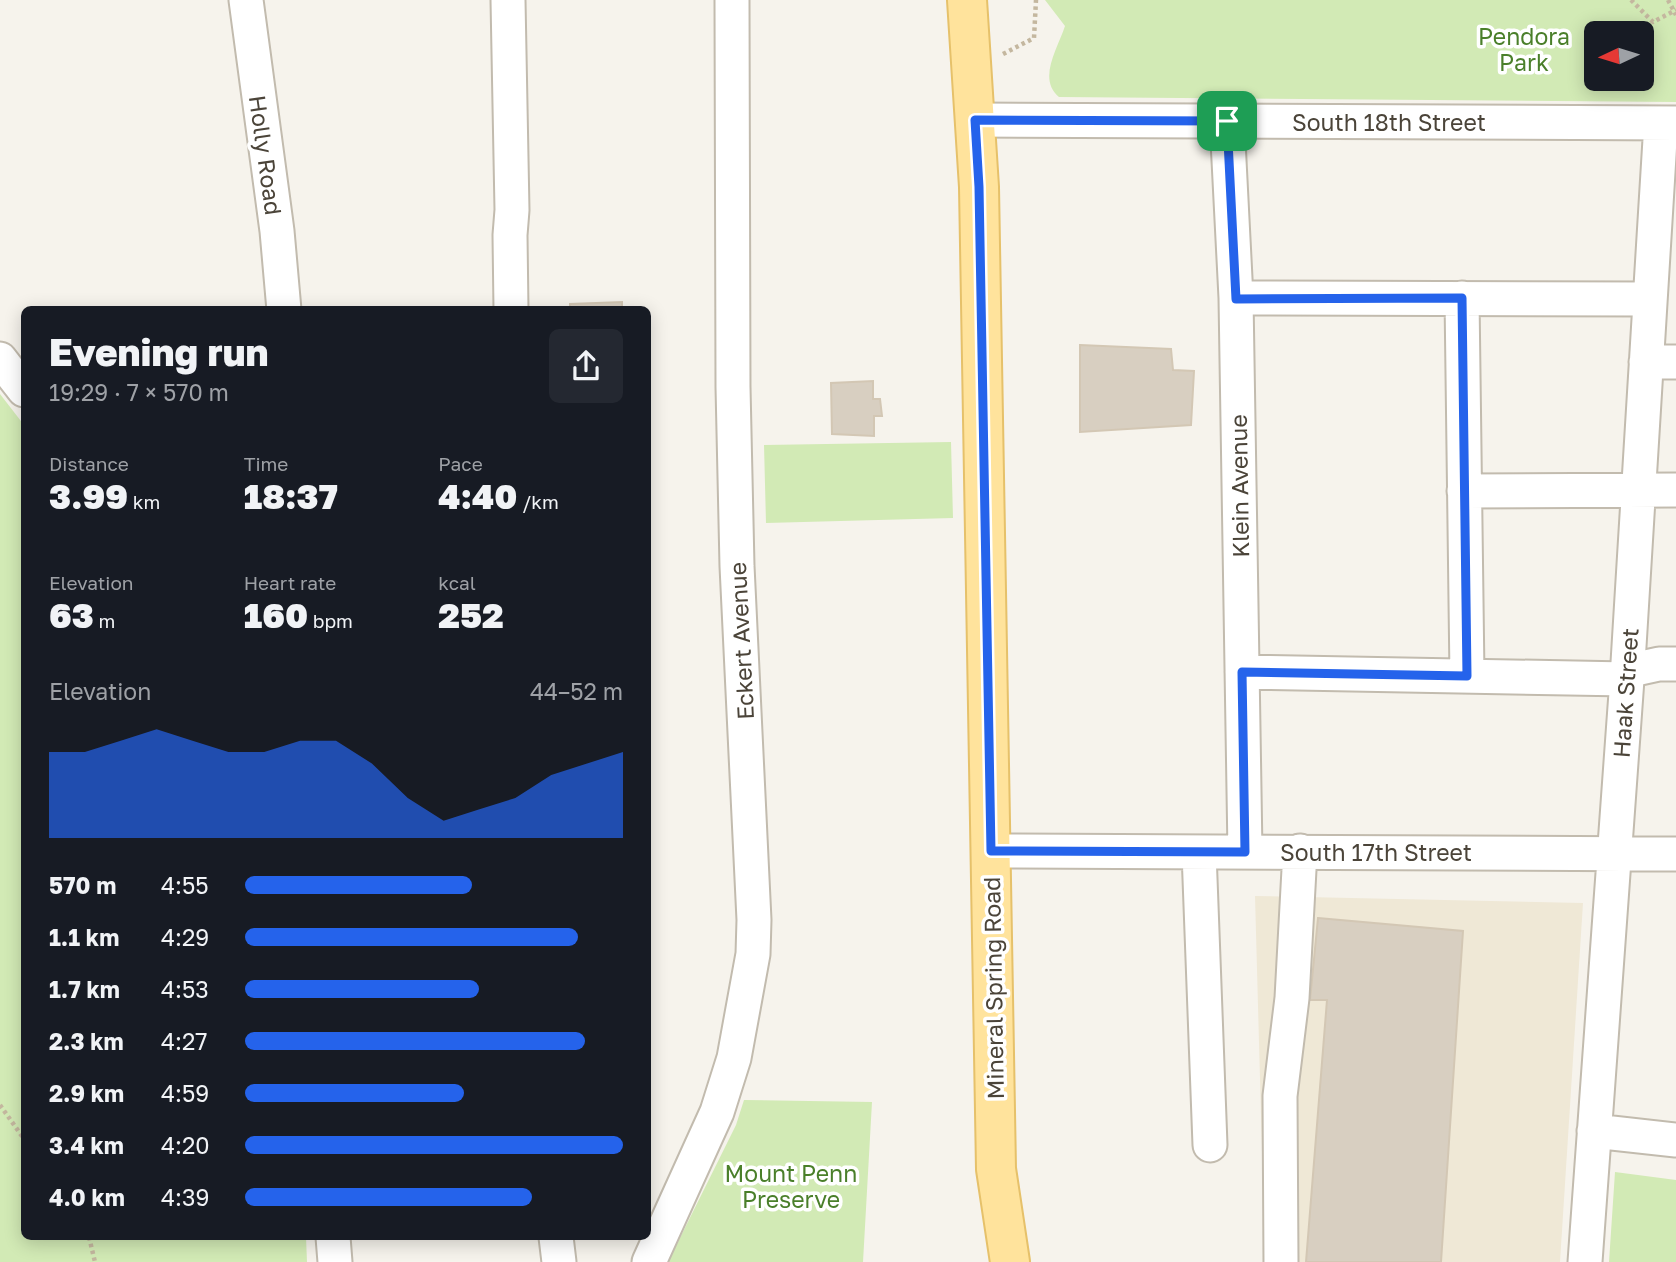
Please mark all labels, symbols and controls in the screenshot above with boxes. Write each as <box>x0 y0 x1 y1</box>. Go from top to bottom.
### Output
north arrow <box>1584 21 1654 91</box>
map controls <box>1584 21 1654 91</box>
park label: Pendora Park <box>1478 22 1570 76</box>
pin <box>1197 91 1257 151</box>
street label: Holly Road <box>244 93 288 217</box>
icon: arrive <box>1208 102 1246 140</box>
street label: South 18th Street <box>1292 108 1486 136</box>
text: Evening run <box>49 329 268 374</box>
button: share <box>549 329 623 403</box>
text: 19:29 · 7 × 570 m <box>49 378 229 406</box>
street label: Klein Avenue <box>1224 414 1254 558</box>
text: Distance <box>49 452 129 475</box>
text: Time <box>244 452 288 475</box>
text: Pace <box>438 452 483 475</box>
text: 3.99 <box>49 475 128 517</box>
text: 18:37 <box>244 475 338 517</box>
text: 4:40 <box>438 475 517 517</box>
text: km <box>128 490 160 513</box>
text: /km <box>517 490 559 513</box>
street label: Eckert Avenue <box>723 561 759 721</box>
text: Elevation <box>49 571 134 594</box>
text: Heart rate <box>244 571 336 594</box>
text: kcal <box>438 571 476 594</box>
text: 63 <box>49 594 94 636</box>
text: 160 <box>244 594 308 636</box>
text: 252 <box>438 594 504 636</box>
text: m <box>94 609 115 632</box>
text: bpm <box>308 609 353 632</box>
street label: Haak Street <box>1606 627 1644 759</box>
text: Elevation <box>49 677 151 705</box>
text: 44–52 m <box>530 677 623 705</box>
street label: South 17th Street <box>1280 838 1472 866</box>
text: 570 m <box>49 871 116 899</box>
text: 4:55 <box>161 871 209 899</box>
street label: Mineral Spring Road <box>977 876 1009 1100</box>
text: 1.1 km <box>49 923 119 951</box>
text: 4:29 <box>161 923 209 951</box>
text: 1.7 km <box>49 975 120 1003</box>
text: 4:53 <box>161 975 209 1003</box>
text: 2.3 km <box>49 1027 124 1055</box>
text: 4:27 <box>161 1027 207 1055</box>
text: 2.9 km <box>49 1079 124 1107</box>
text: 4:59 <box>161 1079 209 1107</box>
text: 3.4 km <box>49 1131 124 1159</box>
text: 4:20 <box>161 1131 210 1159</box>
park label: Mount Penn Preserve <box>725 1159 857 1213</box>
text: 4.0 km <box>49 1183 125 1211</box>
text: 4:39 <box>161 1183 209 1211</box>

